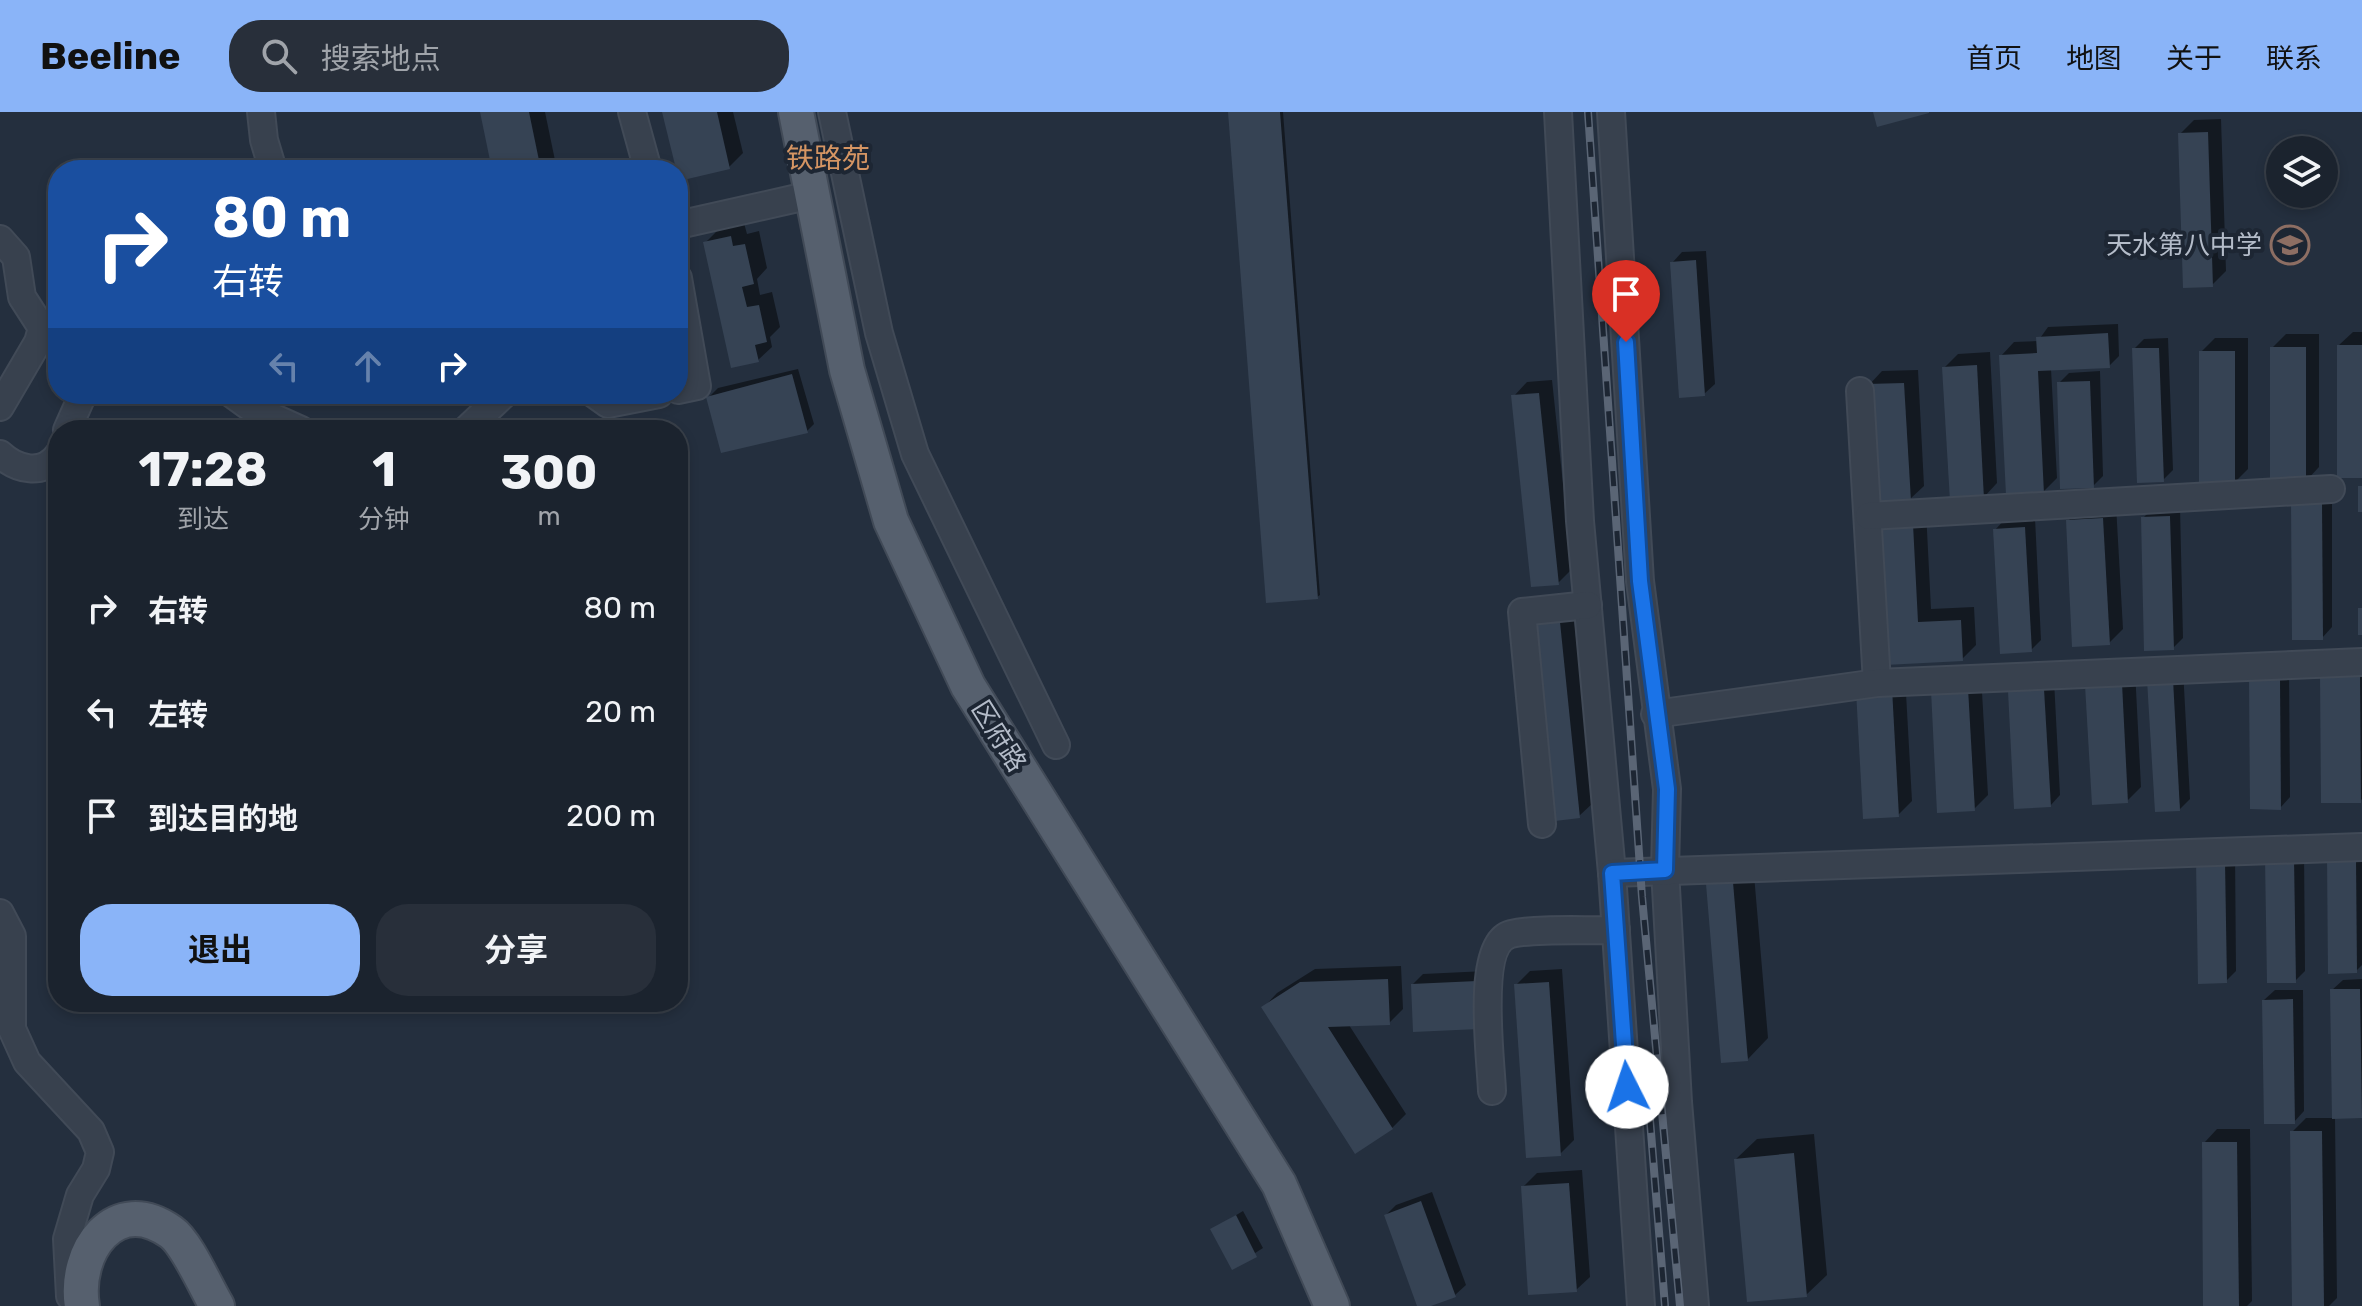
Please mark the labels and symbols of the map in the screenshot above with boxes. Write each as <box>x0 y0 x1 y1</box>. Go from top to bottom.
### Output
district label: 铁路苑 <box>786 142 870 175</box>
school or university icon: 天水第八中学 <box>2269 224 2311 266</box>
place label: 天水第八中学 <box>2106 230 2262 261</box>
pin <box>1592 260 1660 342</box>
street label: 区府路 <box>965 695 1032 778</box>
position arrow <box>1585 1045 1669 1129</box>

